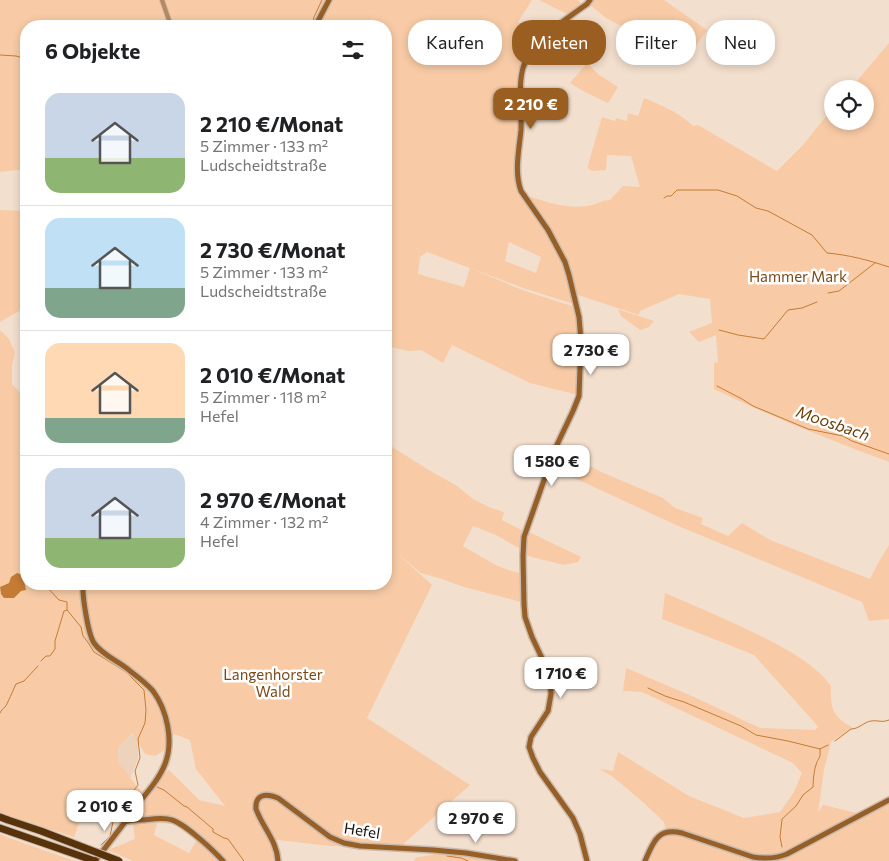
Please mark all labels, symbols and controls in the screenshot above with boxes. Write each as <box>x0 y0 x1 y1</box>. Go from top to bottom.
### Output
chip: Kaufen <box>408 20 502 65</box>
chip: Mieten <box>512 20 606 65</box>
chip: Filter <box>616 20 696 65</box>
chip: Neu <box>706 20 775 65</box>
icon: filters <box>339 36 367 64</box>
text: 6 Objekte <box>45 38 140 63</box>
map controls <box>824 80 874 130</box>
button: locate <box>824 80 874 130</box>
pin: 2 210 € <box>485 88 577 130</box>
text: 2 210 € <box>504 94 558 113</box>
text: 2 210 €/Monat <box>200 111 343 136</box>
icon: home <box>85 113 145 173</box>
text: 5 Zimmer · 133 m² <box>200 136 328 155</box>
text: Ludscheidtstraße <box>200 155 327 174</box>
text: 2 730 €/Monat <box>200 237 346 262</box>
icon: home <box>85 238 145 298</box>
text: 5 Zimmer · 133 m² <box>200 262 328 281</box>
park label: Hammer Mark <box>749 267 847 285</box>
text: Ludscheidtstraße <box>200 281 327 300</box>
pin: 2 730 € <box>545 334 637 376</box>
text: 2 730 € <box>563 340 619 359</box>
text: 2 010 €/Monat <box>200 362 345 387</box>
icon: home <box>85 363 145 423</box>
text: 5 Zimmer · 118 m² <box>200 387 327 406</box>
water label: Moosbach <box>794 401 872 444</box>
text: Hefel <box>200 406 239 425</box>
pin: 1 580 € <box>506 444 598 487</box>
text: 1 580 € <box>525 451 579 470</box>
text: 2 970 €/Monat <box>200 487 346 512</box>
icon: home <box>85 488 145 548</box>
text: 4 Zimmer · 132 m² <box>200 512 328 531</box>
text: Hefel <box>200 531 239 550</box>
pin: 1 710 € <box>515 656 607 699</box>
text: 1 710 € <box>535 663 587 682</box>
park label: Langenhorster Wald <box>223 665 323 700</box>
pin: 2 010 € <box>59 790 151 832</box>
text: 2 010 € <box>78 796 132 815</box>
pin: 2 970 € <box>430 802 522 844</box>
text: 2 970 € <box>448 808 504 827</box>
street label: Hefel <box>343 818 382 842</box>

